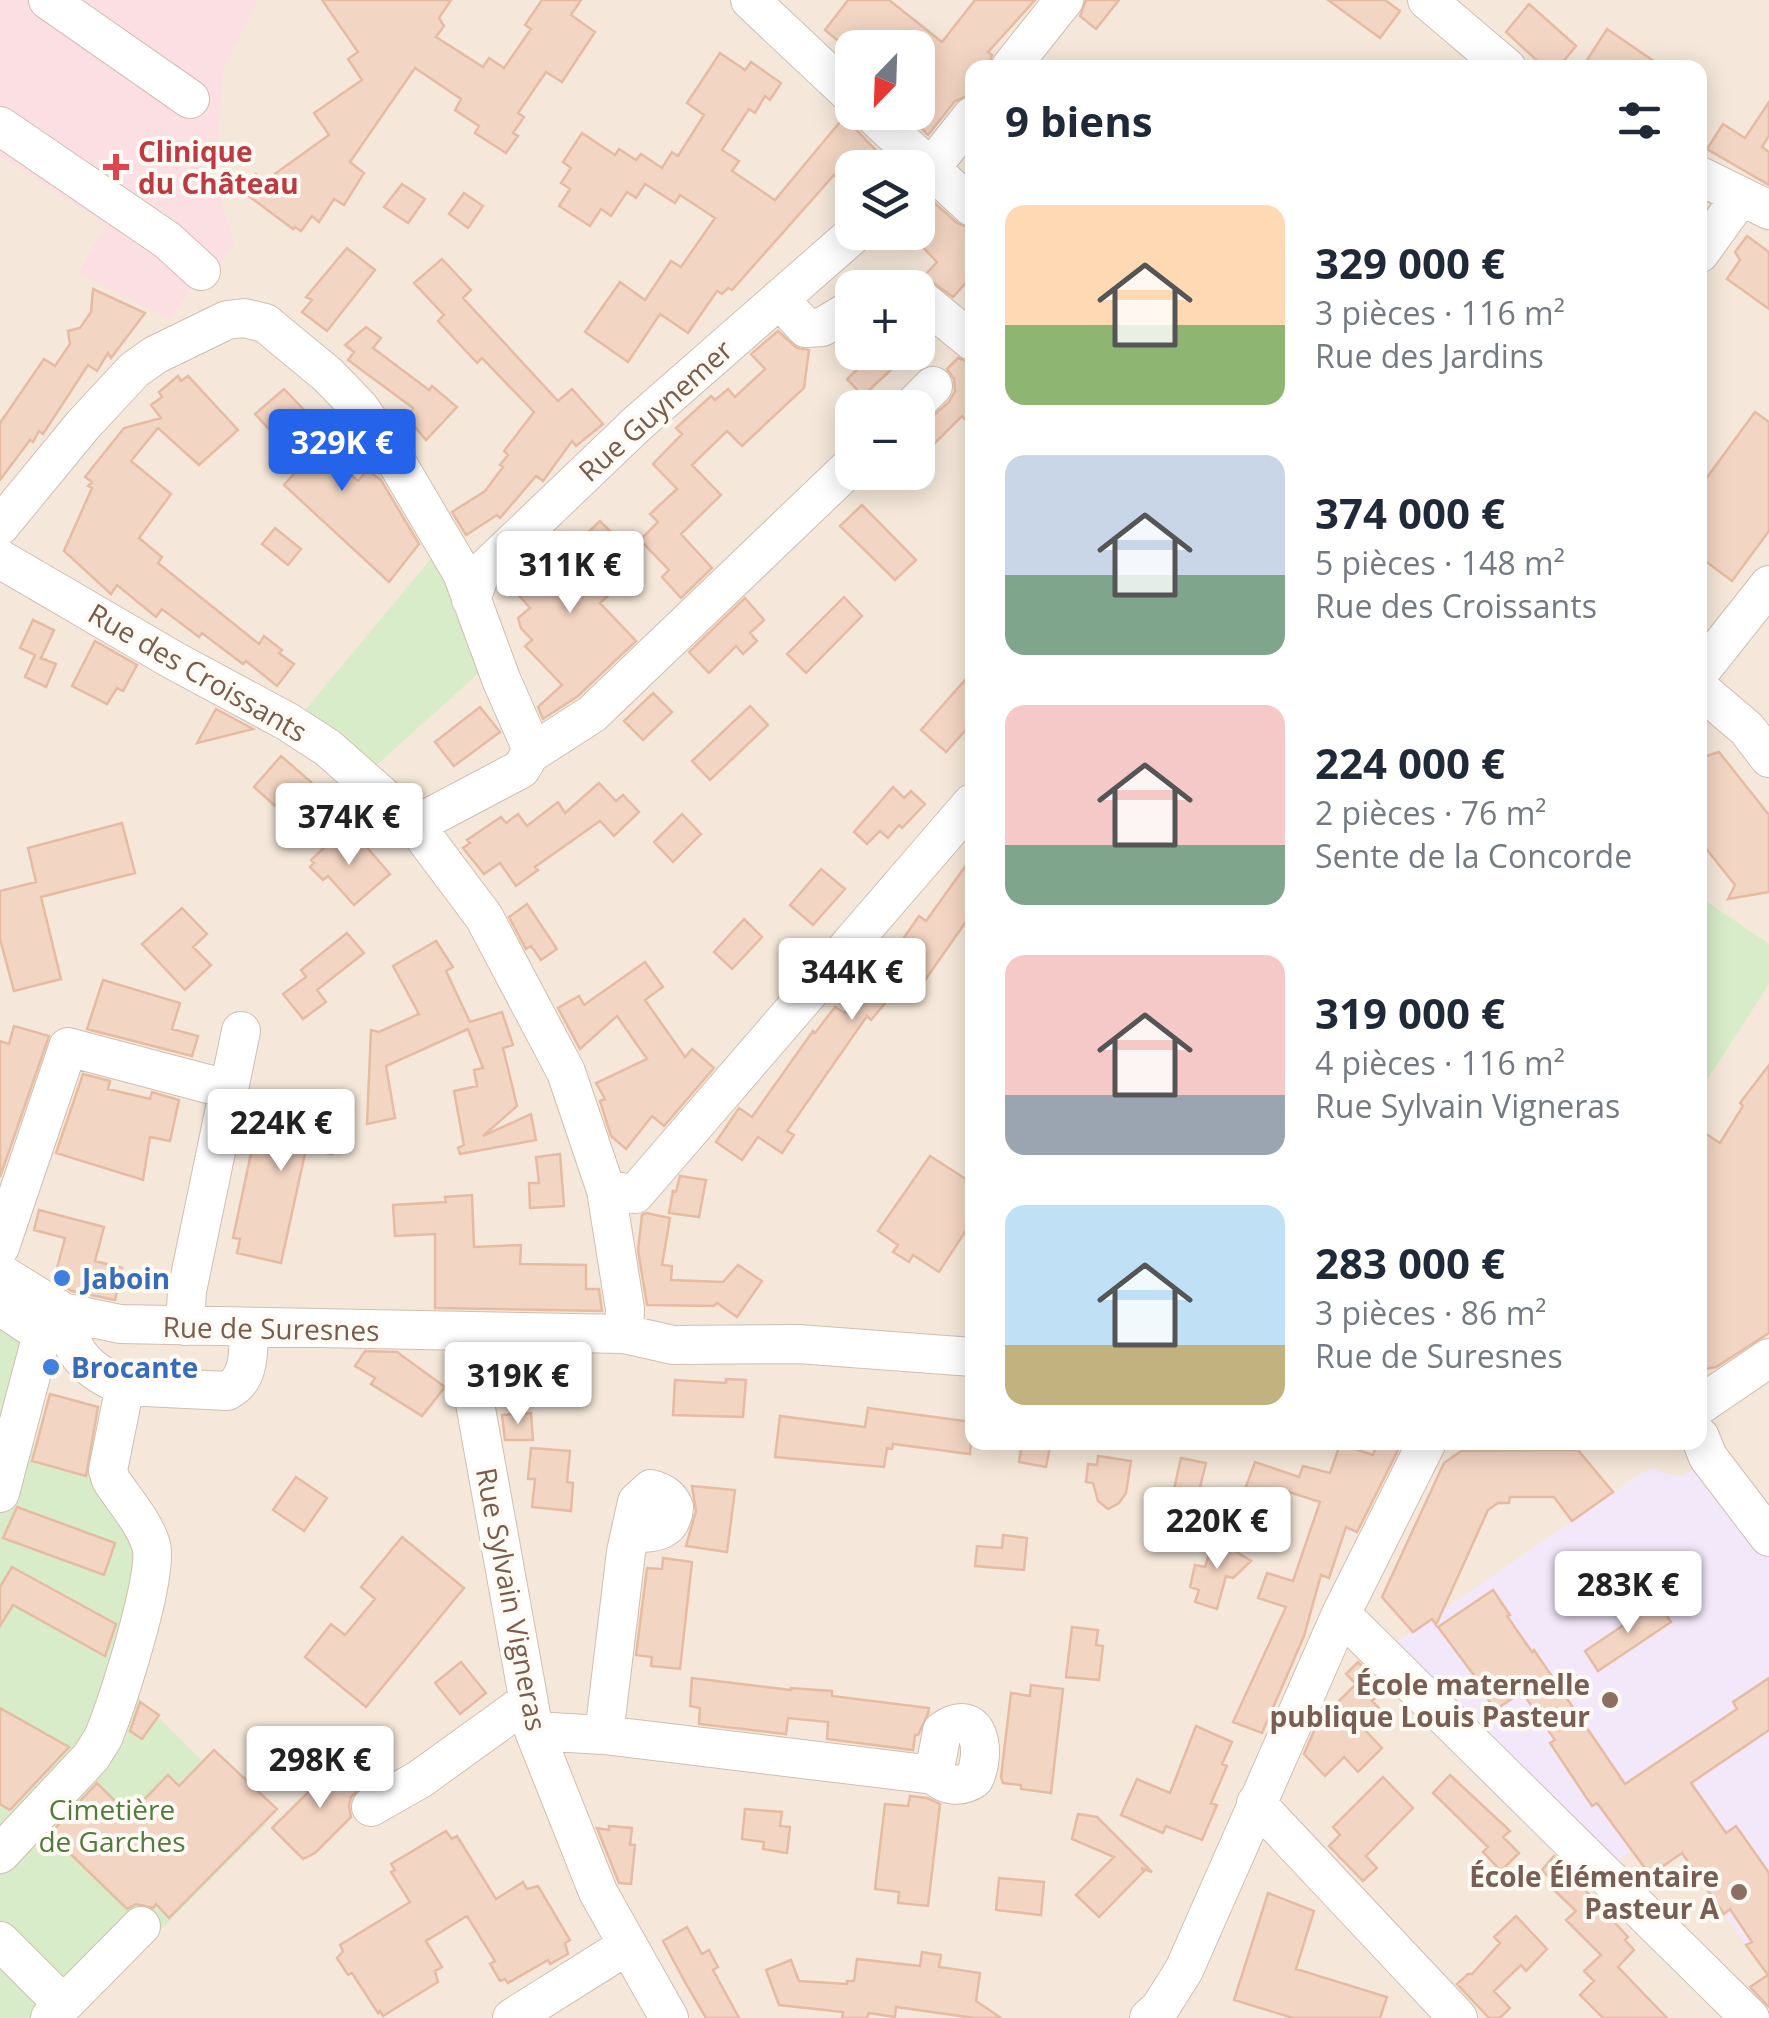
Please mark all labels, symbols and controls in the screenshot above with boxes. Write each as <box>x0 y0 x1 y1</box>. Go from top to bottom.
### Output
north arrow <box>835 30 935 130</box>
map controls <box>835 30 935 490</box>
text: 9 biens <box>1005 92 1153 149</box>
icon: filters <box>1612 93 1667 148</box>
place label: Clinique du Château <box>138 132 299 202</box>
button: layers <box>835 150 935 250</box>
marker: Clinique du Château <box>103 154 129 180</box>
text: 329 000 € <box>1315 234 1505 291</box>
icon: home <box>1085 245 1205 365</box>
button: + <box>835 270 935 370</box>
text: 3 pièces · 116 m² <box>1315 291 1565 334</box>
street label: Rue Guynemer <box>570 330 741 489</box>
text: Rue des Jardins <box>1315 334 1544 377</box>
button: − <box>835 390 935 490</box>
pin: 329K € <box>261 409 423 494</box>
text: 329K € <box>291 420 393 463</box>
text: 374 000 € <box>1315 484 1505 541</box>
icon: home <box>1085 495 1205 615</box>
pin: 311K € <box>489 531 651 616</box>
text: 5 pièces · 148 m² <box>1315 541 1565 584</box>
text: 311K € <box>519 542 621 585</box>
text: Rue des Croissants <box>1315 584 1597 627</box>
street label: Rue des Croissants <box>82 594 314 750</box>
text: 224 000 € <box>1315 734 1505 791</box>
icon: home <box>1085 745 1205 865</box>
pin: 374K € <box>268 783 430 868</box>
text: 2 pièces · 76 m² <box>1315 791 1546 834</box>
text: 374K € <box>298 794 400 837</box>
text: Sente de la Concorde <box>1315 834 1632 877</box>
pin: 344K € <box>771 938 933 1023</box>
text: 344K € <box>801 949 903 992</box>
text: 319 000 € <box>1315 984 1505 1041</box>
icon: home <box>1085 995 1205 1115</box>
text: 4 pièces · 116 m² <box>1315 1041 1565 1084</box>
text: Rue Sylvain Vigneras <box>1315 1084 1620 1127</box>
pin: 224K € <box>200 1089 362 1174</box>
text: 224K € <box>230 1100 332 1143</box>
text: 283 000 € <box>1315 1234 1505 1291</box>
icon: home <box>1085 1245 1205 1365</box>
place label: Jaboin <box>79 1259 170 1297</box>
marker: Jaboin <box>51 1267 73 1289</box>
text: 3 pièces · 86 m² <box>1315 1291 1546 1334</box>
street label: Rue de Suresnes <box>162 1307 380 1349</box>
text: Rue de Suresnes <box>1315 1334 1563 1377</box>
pin: 319K € <box>437 1342 599 1427</box>
place label: Brocante <box>71 1348 198 1386</box>
text: 319K € <box>467 1353 569 1396</box>
marker: Brocante <box>40 1356 62 1378</box>
street label: Rue Sylvain Vigneras <box>468 1464 556 1734</box>
pin: 220K € <box>1136 1487 1298 1572</box>
text: 220K € <box>1166 1498 1268 1541</box>
pin: 283K € <box>1547 1551 1709 1636</box>
text: 283K € <box>1577 1562 1679 1605</box>
place label: École maternelle publique Louis Pasteur <box>1270 1665 1590 1735</box>
marker: École maternelle publique Louis Pasteur <box>1599 1689 1621 1711</box>
pin: 298K € <box>239 1726 401 1811</box>
text: 298K € <box>269 1737 371 1780</box>
park label: Cimetière de Garches <box>38 1790 186 1860</box>
place label: École Élémentaire Pasteur A <box>1469 1857 1720 1927</box>
marker: École Élémentaire Pasteur A <box>1728 1881 1750 1903</box>

